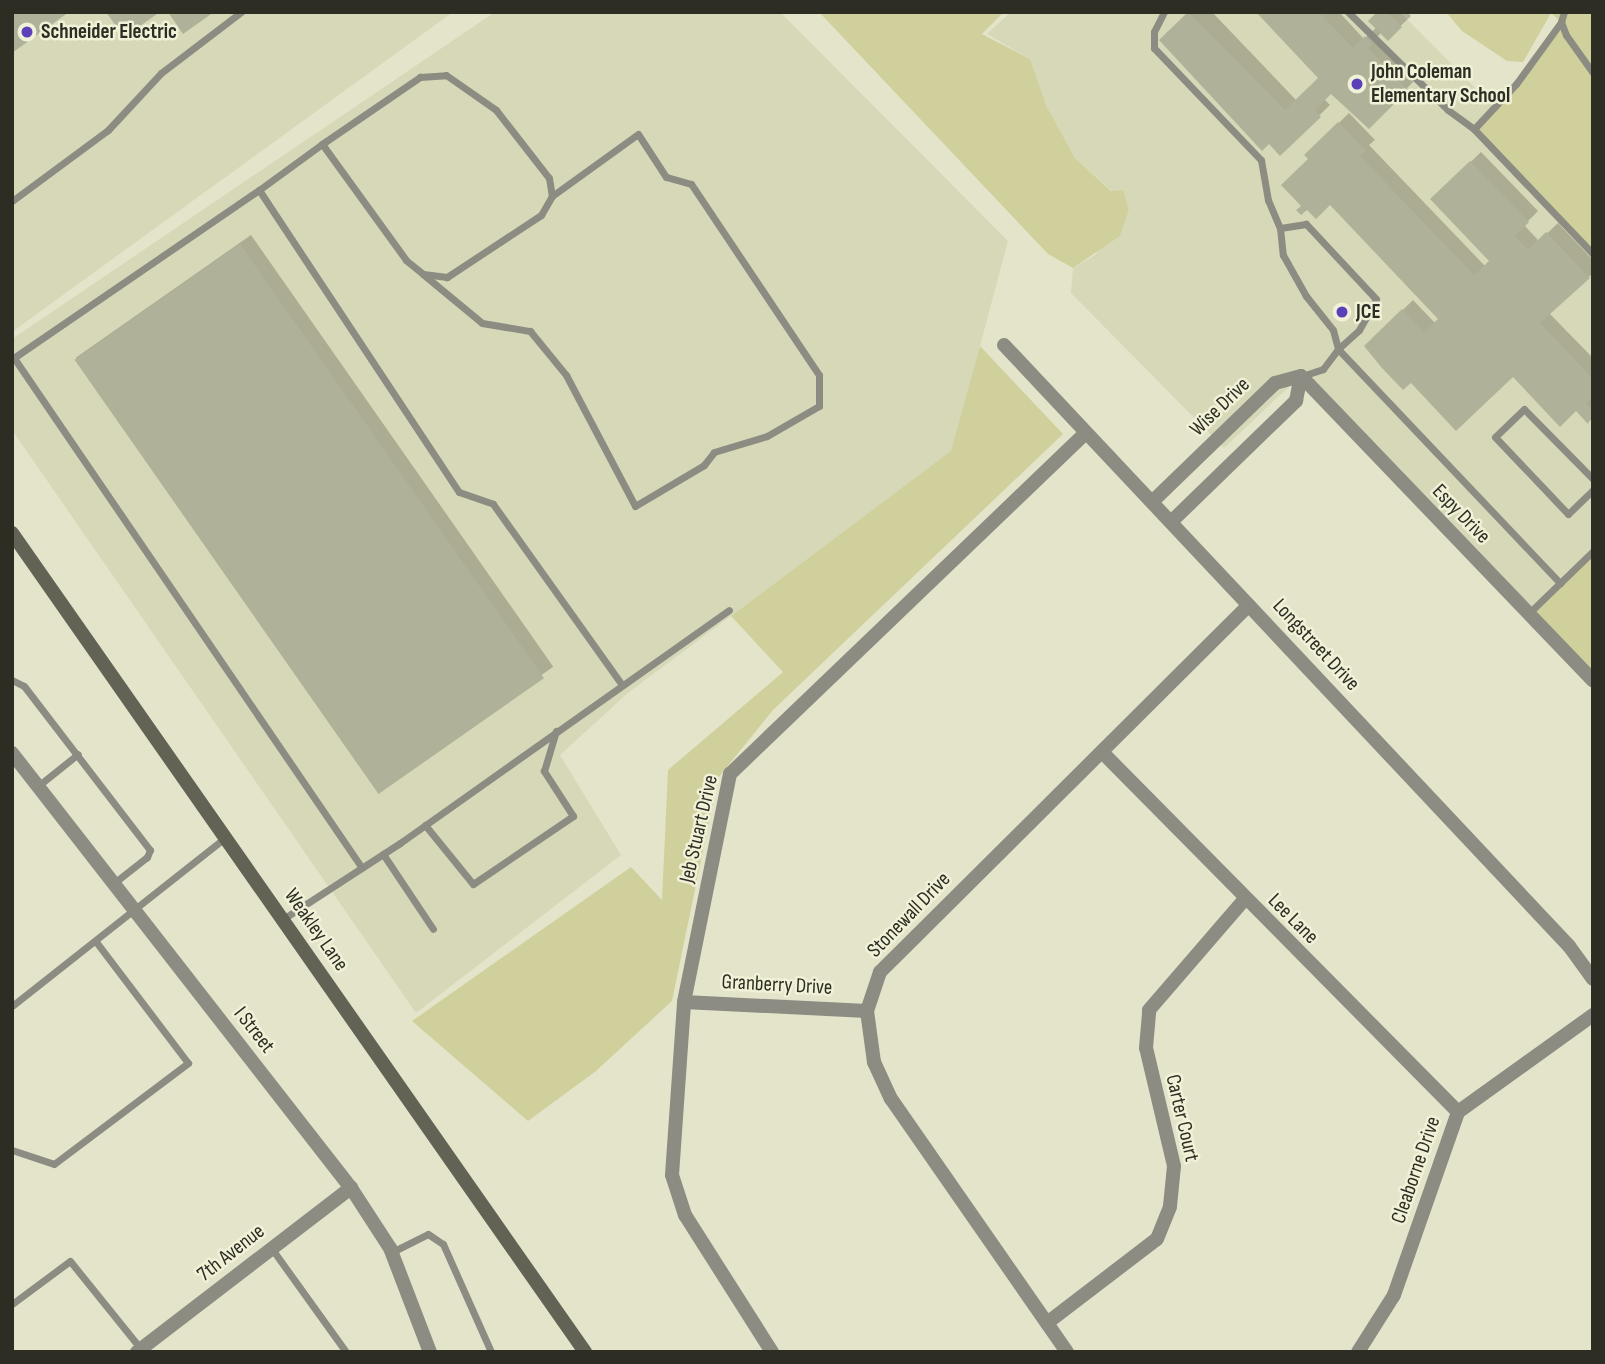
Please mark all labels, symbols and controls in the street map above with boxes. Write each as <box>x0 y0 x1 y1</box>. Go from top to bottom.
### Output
place label: Schneider Electric <box>41 19 177 45</box>
marker: Schneider Electric <box>19 24 35 40</box>
place label: John Coleman Elementary School <box>1371 59 1510 109</box>
marker: John Coleman Elementary School <box>1349 76 1365 92</box>
place label: JCE <box>1356 299 1381 325</box>
marker: JCE <box>1334 304 1350 320</box>
street label: Wise Drive <box>1185 372 1255 442</box>
street label: Espy Drive <box>1427 479 1495 549</box>
street label: Longstreet Drive <box>1267 594 1365 696</box>
street label: Jeb Stuart Drive <box>674 773 724 885</box>
street label: Stonewall Drive <box>862 867 956 963</box>
street label: Weakley Lane <box>278 884 354 976</box>
street label: Lee Lane <box>1263 889 1323 949</box>
street label: Granberry Drive <box>721 970 833 1000</box>
street label: I Street <box>228 1002 280 1058</box>
street label: Carter Court <box>1160 1072 1204 1164</box>
street label: Cleaborne Drive <box>1386 1113 1446 1227</box>
street label: 7th Avenue <box>192 1219 270 1287</box>

